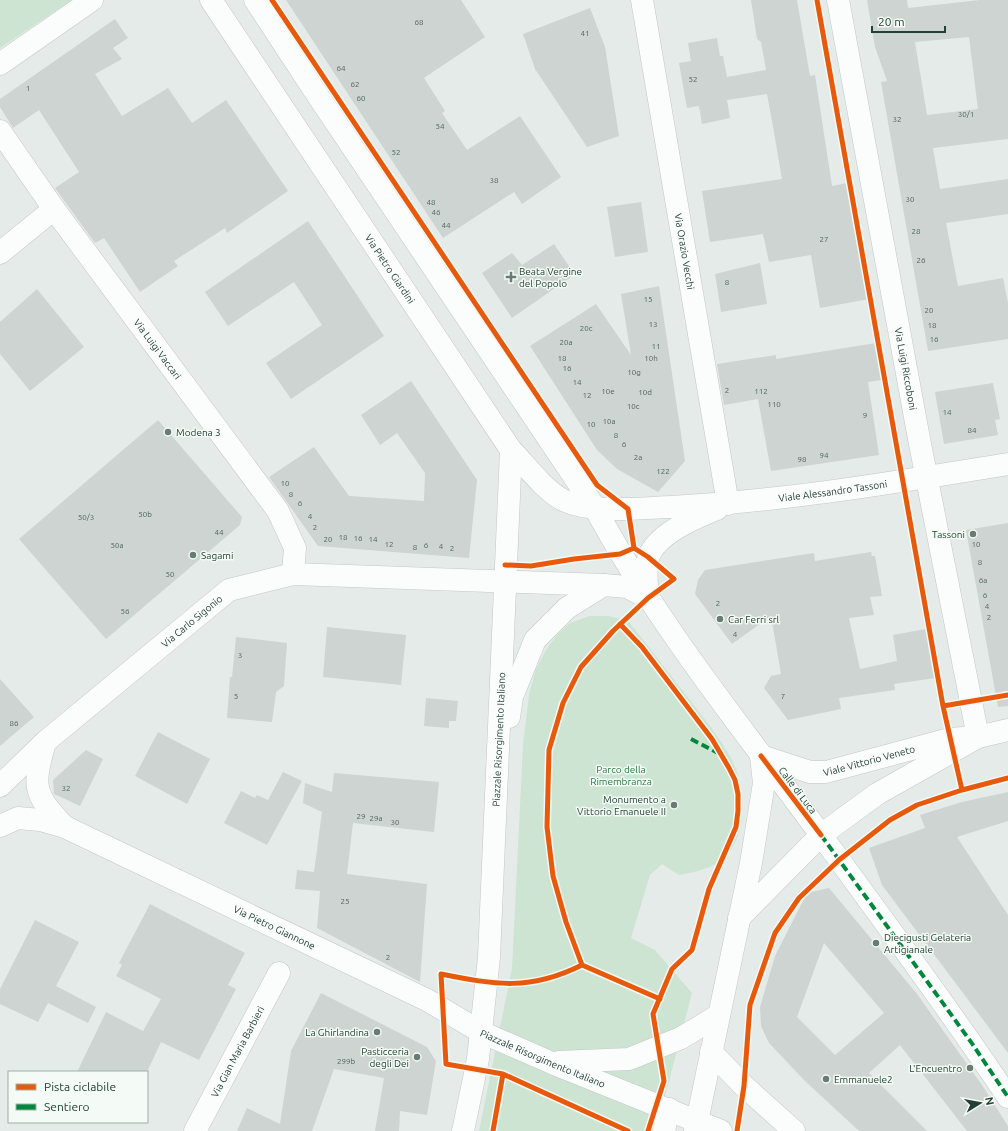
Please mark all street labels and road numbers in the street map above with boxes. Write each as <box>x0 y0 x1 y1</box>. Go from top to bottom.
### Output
street label: Via Orazio Vecchi <box>672 212 696 291</box>
street label: Via Pietro Giardini <box>363 232 417 306</box>
street label: Via Luigi Vaccari <box>131 317 183 381</box>
street label: Via Luigi Riccoboni <box>893 327 919 411</box>
street label: Viale Alessandro Tassoni <box>778 478 888 504</box>
street label: Via Carlo Sigonio <box>159 593 225 650</box>
street label: Piazzale Risorgimento Italiano <box>491 672 507 807</box>
street label: Viale Vittorio Veneto <box>822 743 916 779</box>
street label: Calle di Luca <box>777 765 819 816</box>
street label: Via Pietro Giannone <box>232 903 317 952</box>
street label: Via Gian Maria Barbieri <box>209 1004 266 1099</box>
street label: Piazzale Risorgimento Italiano <box>479 1027 607 1090</box>

